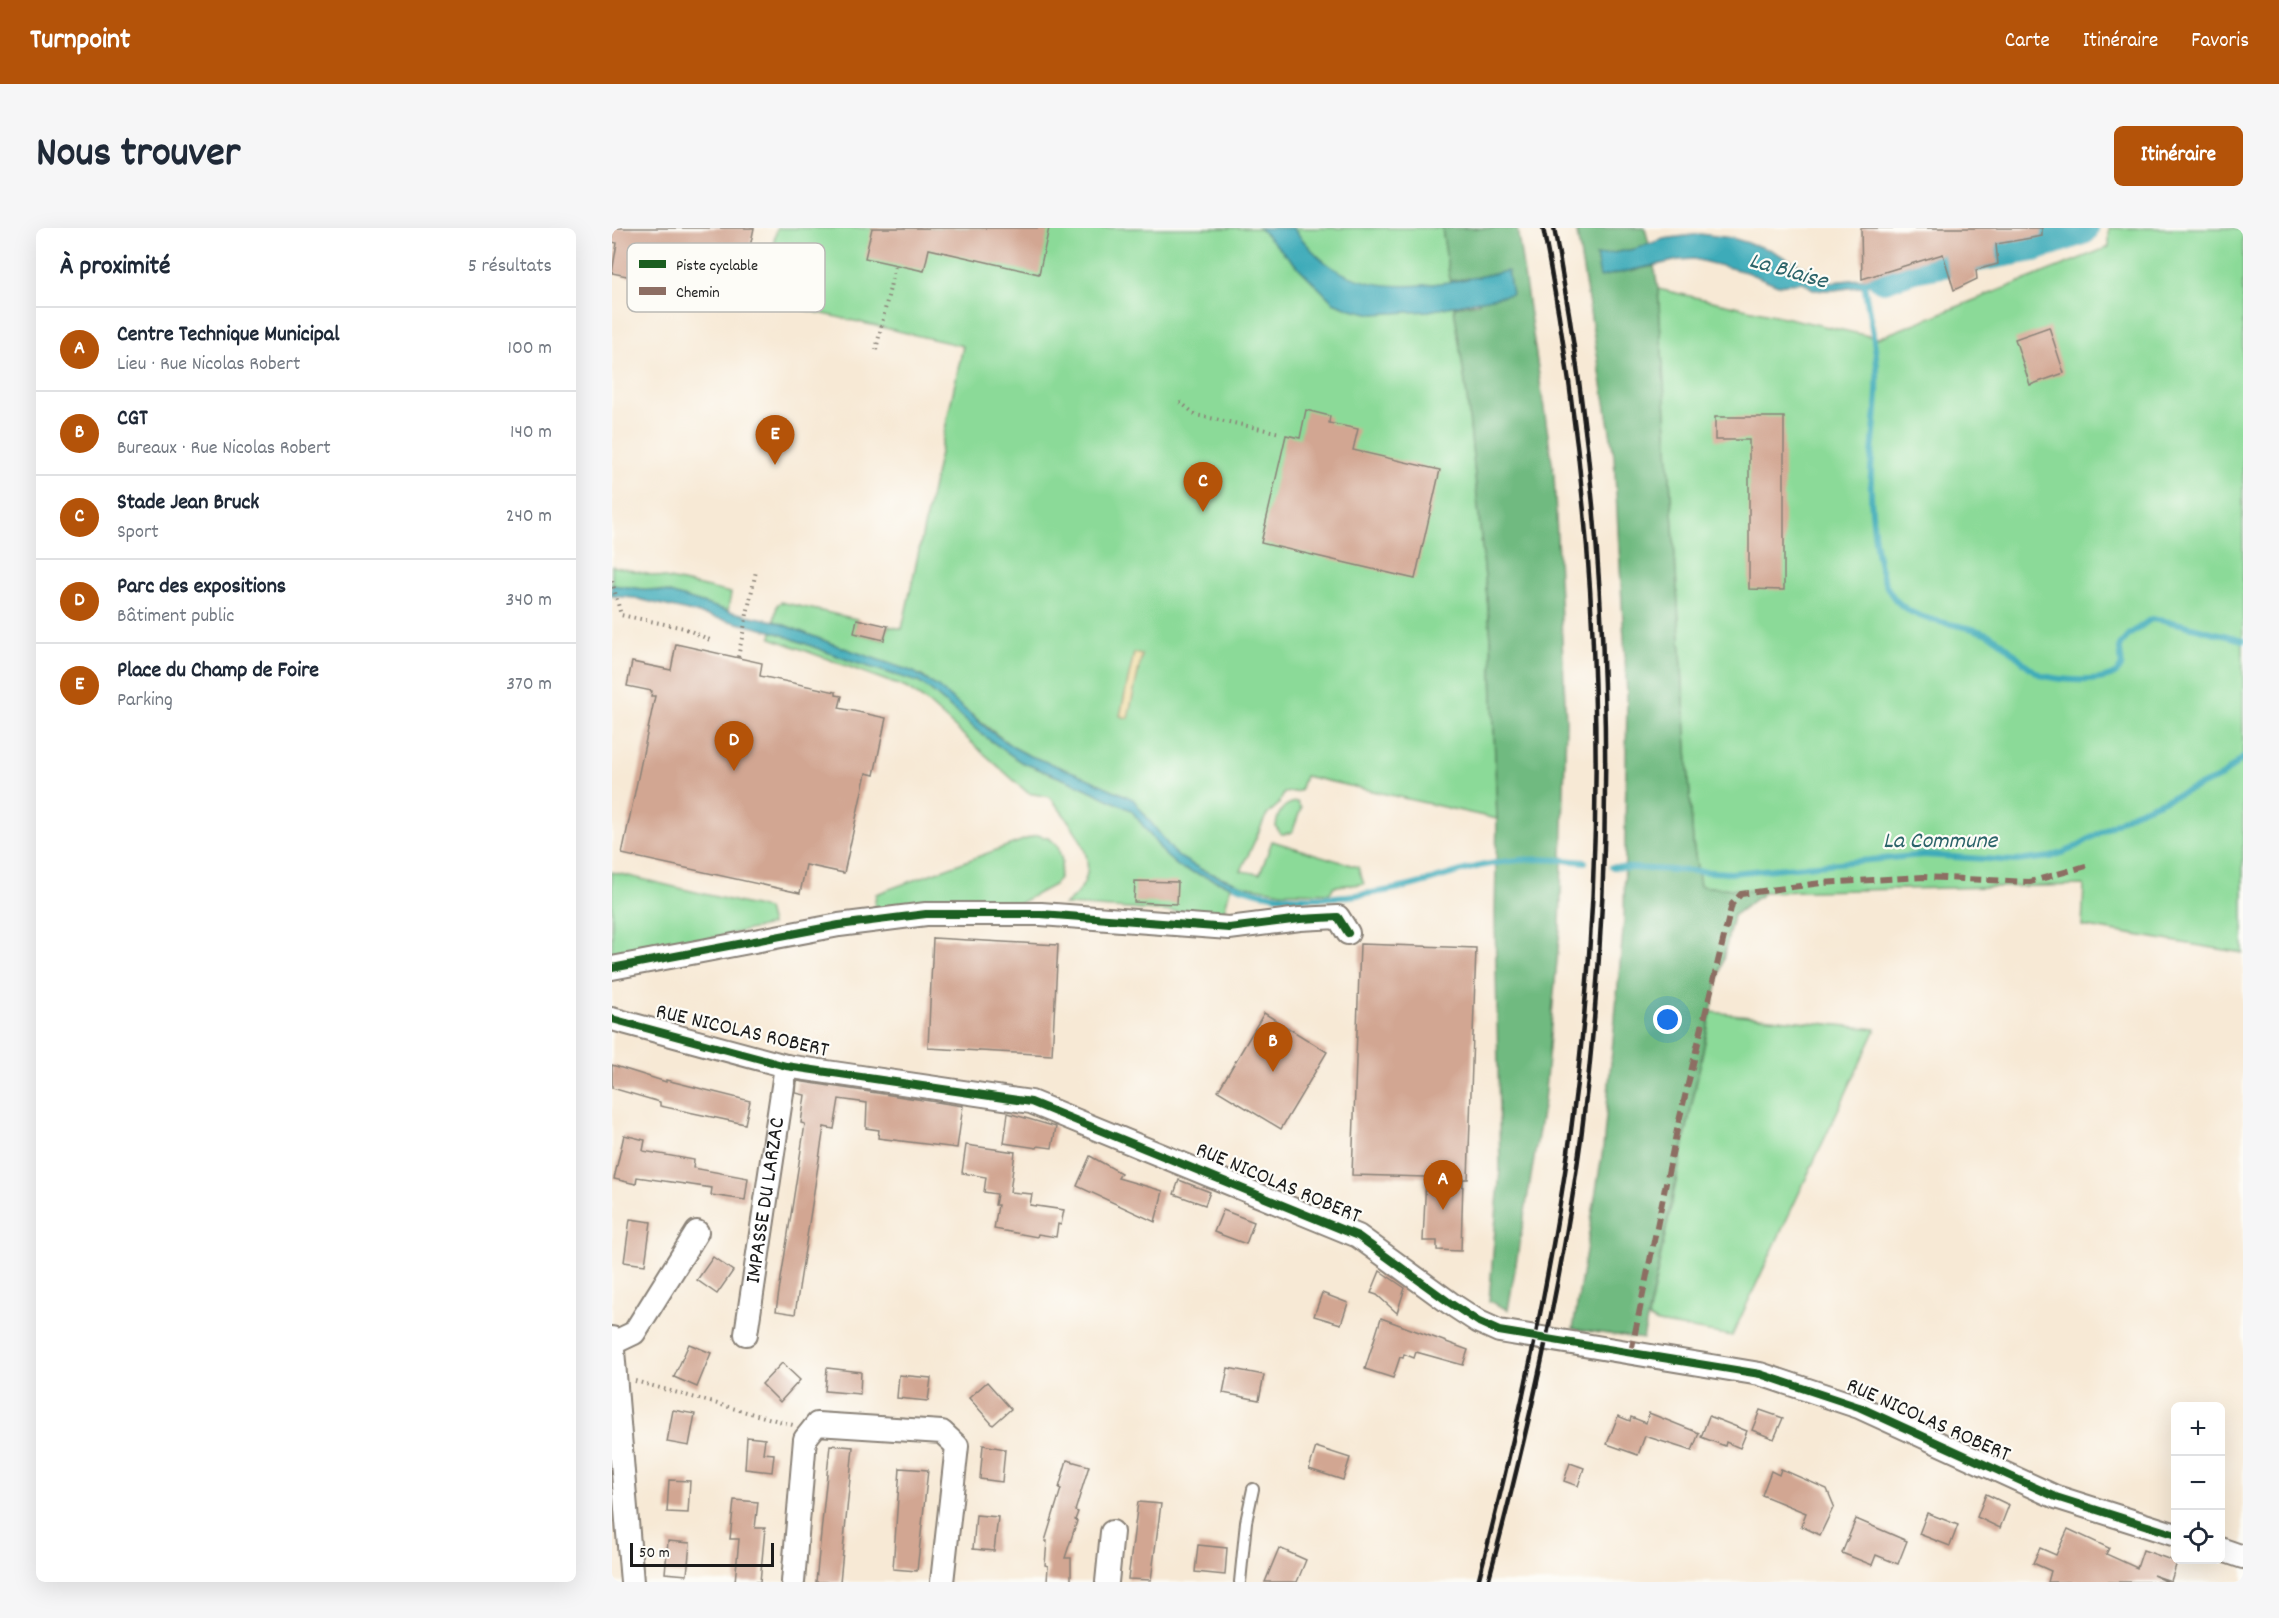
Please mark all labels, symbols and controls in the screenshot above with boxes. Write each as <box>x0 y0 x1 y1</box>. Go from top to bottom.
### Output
text: Turnpoint <box>30 22 130 62</box>
text: Carte <box>2005 27 2050 57</box>
text: Itinéraire <box>2083 27 2158 57</box>
text: Favoris <box>2191 27 2249 57</box>
text: Nous trouver <box>36 126 240 186</box>
button: Itinéraire <box>2114 126 2243 186</box>
legend <box>627 243 825 312</box>
water label: La Blaise <box>1745 245 1833 300</box>
text: À proximité <box>60 249 170 286</box>
text: 5 résultats <box>468 253 552 281</box>
text: Piste cyclable <box>676 255 758 278</box>
text: Chemin <box>676 282 720 305</box>
text: Centre Technique Municipal <box>117 320 339 351</box>
text: A <box>74 335 85 363</box>
text: 100 m <box>508 335 552 363</box>
text: Lieu · Rue Nicolas Robert <box>117 351 300 379</box>
text: CGT <box>117 404 148 435</box>
pin: E <box>756 416 794 465</box>
text: B <box>75 419 84 447</box>
text: 140 m <box>510 419 552 447</box>
text: Bureaux · Rue Nicolas Robert <box>117 435 331 463</box>
pin: C <box>1184 462 1222 512</box>
text: Stade Jean Bruck <box>117 488 259 519</box>
text: C <box>75 503 84 531</box>
text: 240 m <box>506 503 552 531</box>
text: Sport <box>117 519 159 547</box>
text: Parc des expositions <box>117 572 286 603</box>
text: D <box>74 587 85 615</box>
text: 340 m <box>506 587 552 615</box>
text: Bâtiment public <box>117 603 234 631</box>
text: Place du Champ de Foire <box>117 656 319 687</box>
text: E <box>75 671 84 699</box>
text: 370 m <box>506 671 552 699</box>
text: Parking <box>117 687 173 715</box>
pin: D <box>714 722 754 771</box>
water label: La Commune <box>1883 825 1998 859</box>
street label: RUE NICOLAS ROBERT <box>652 997 832 1067</box>
your location <box>1653 1005 1682 1034</box>
pin: B <box>1254 1022 1292 1072</box>
street label: IMPASSE DU LARZAC <box>738 1115 794 1286</box>
street label: RUE NICOLAS ROBERT <box>1191 1135 1365 1233</box>
pin: A <box>1424 1160 1462 1210</box>
street label: RUE NICOLAS ROBERT <box>1841 1371 2015 1471</box>
map controls <box>2171 1402 2225 1564</box>
button: + <box>2171 1402 2225 1456</box>
button: − <box>2171 1456 2225 1510</box>
button: locate <box>2171 1510 2225 1564</box>
scale bar <box>630 1540 774 1568</box>
text: 50 m <box>639 1542 670 1565</box>

